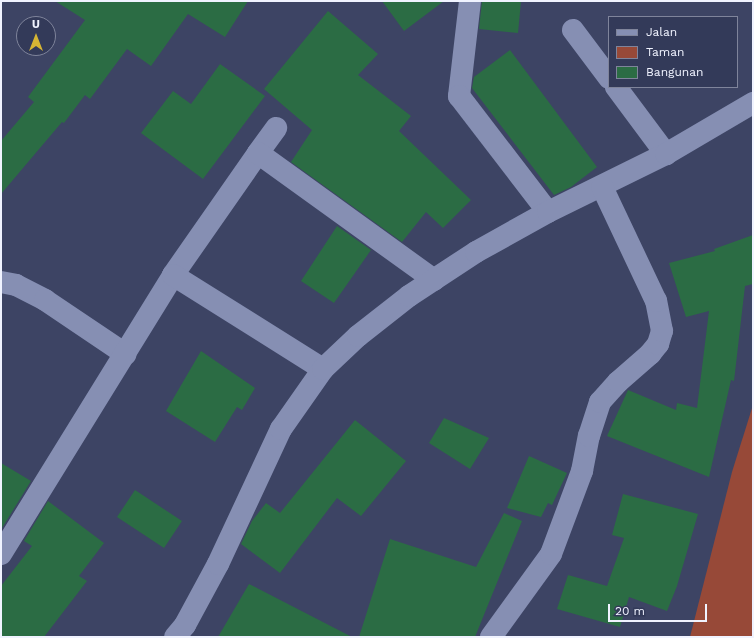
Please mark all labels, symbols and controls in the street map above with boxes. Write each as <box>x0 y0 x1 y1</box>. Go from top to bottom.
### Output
north arrow <box>16 16 56 56</box>
legend <box>608 16 738 88</box>
text: U <box>32 18 40 31</box>
text: Jalan <box>646 25 677 39</box>
text: Taman <box>646 45 684 59</box>
text: Bangunan <box>646 65 704 79</box>
scale bar <box>610 596 709 622</box>
text: 20 m <box>615 604 645 618</box>

